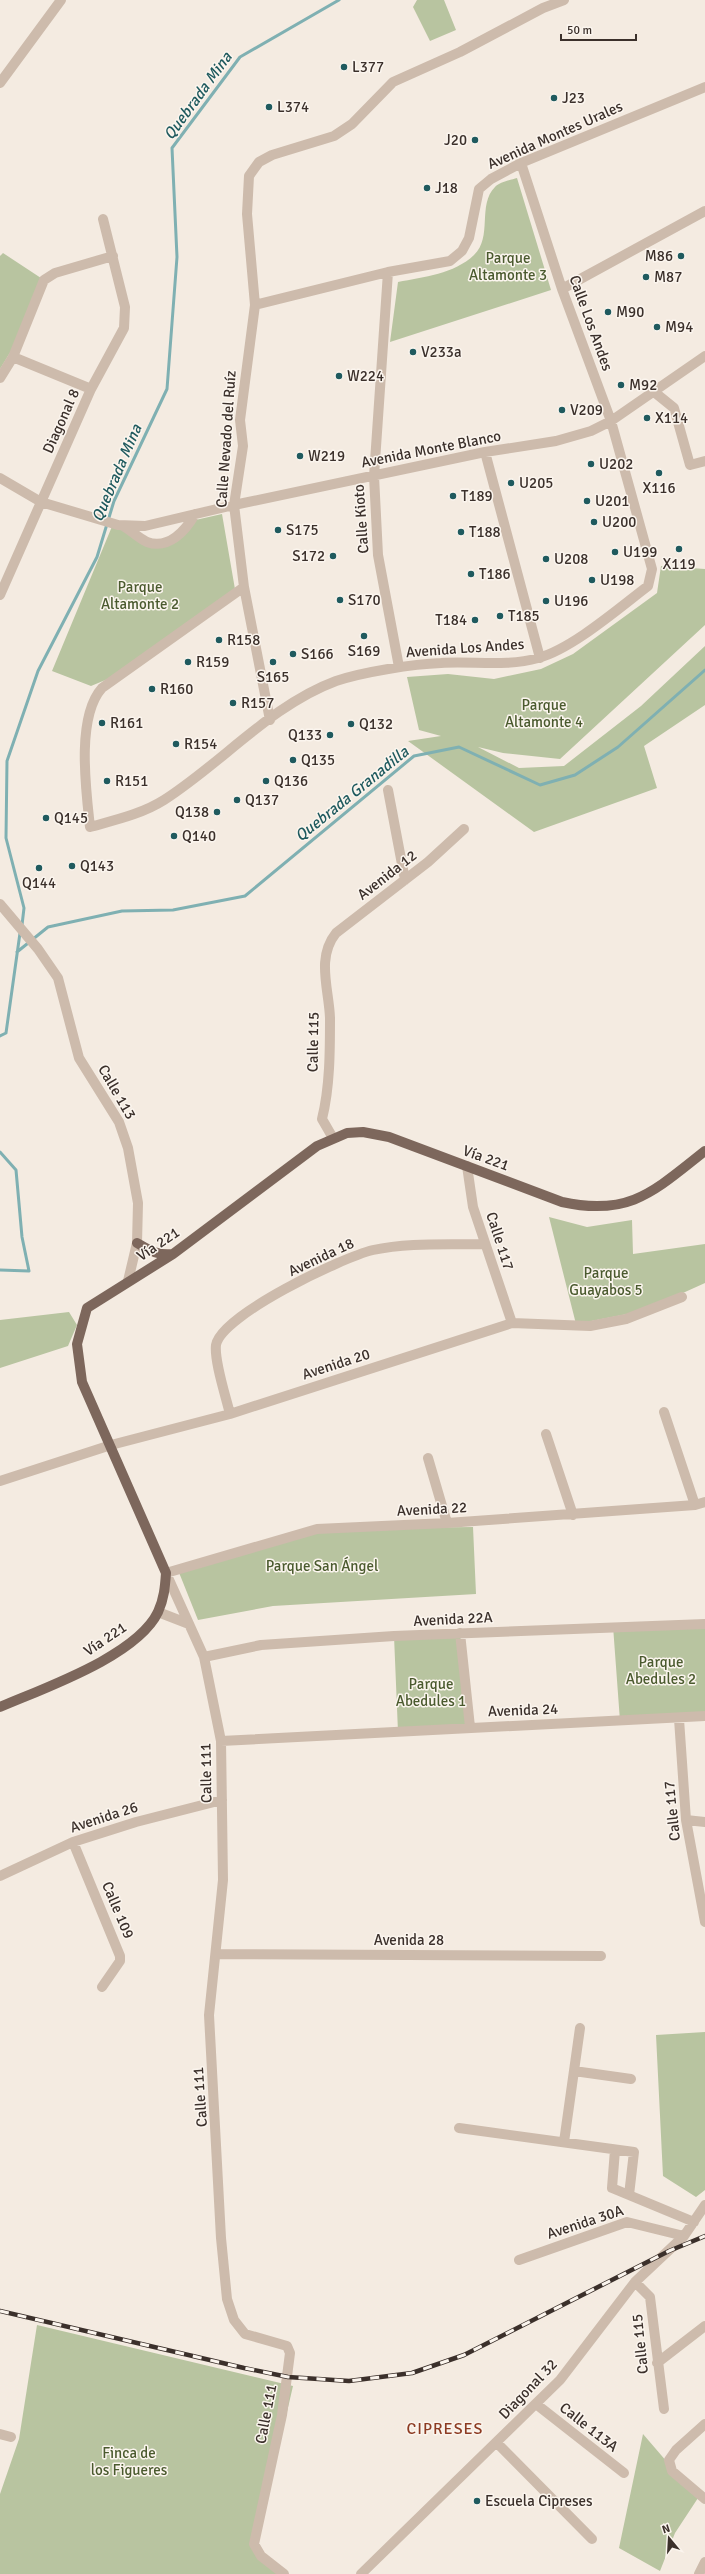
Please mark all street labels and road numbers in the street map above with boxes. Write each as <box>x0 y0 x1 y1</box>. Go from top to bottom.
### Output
street label: Avenida Montes Urales <box>485 97 626 173</box>
street label: Calle Los Andes <box>565 273 617 374</box>
street label: Calle Nevado del Ruíz <box>212 369 240 508</box>
street label: Diagonal 8 <box>39 386 83 456</box>
street label: Avenida Monte Blanco <box>359 427 503 471</box>
street label: Calle Kioto <box>350 484 372 554</box>
street label: Avenida Los Andes <box>405 635 525 661</box>
street label: Avenida 12 <box>354 846 420 904</box>
street label: Calle 115 <box>303 1012 323 1072</box>
street label: Calle 113 <box>94 1061 140 1123</box>
street label: Vía 221 <box>460 1141 512 1175</box>
street label: Calle 117 <box>482 1210 518 1272</box>
street label: Vía 221 <box>133 1223 183 1265</box>
street label: Avenida 18 <box>285 1234 357 1280</box>
street label: Avenida 20 <box>300 1345 372 1383</box>
street label: Avenida 22 <box>396 1498 468 1520</box>
street label: Avenida 22A <box>413 1608 493 1630</box>
street label: Vía 221 <box>80 1618 130 1660</box>
street label: Avenida 24 <box>488 1700 558 1720</box>
street label: Calle 111 <box>196 1743 216 1803</box>
street label: Calle 117 <box>660 1780 684 1842</box>
street label: Avenida 26 <box>68 1798 140 1836</box>
street label: Calle 109 <box>98 1879 138 1941</box>
street label: Avenida 28 <box>374 1931 444 1949</box>
street label: Calle 111 <box>189 2066 211 2128</box>
street label: Avenida 30A <box>544 2201 626 2243</box>
street label: Calle 115 <box>628 2313 652 2375</box>
street label: Diagonal 32 <box>495 2355 561 2423</box>
street label: Calle 111 <box>251 2383 281 2445</box>
street label: Calle 113A <box>556 2399 622 2455</box>

